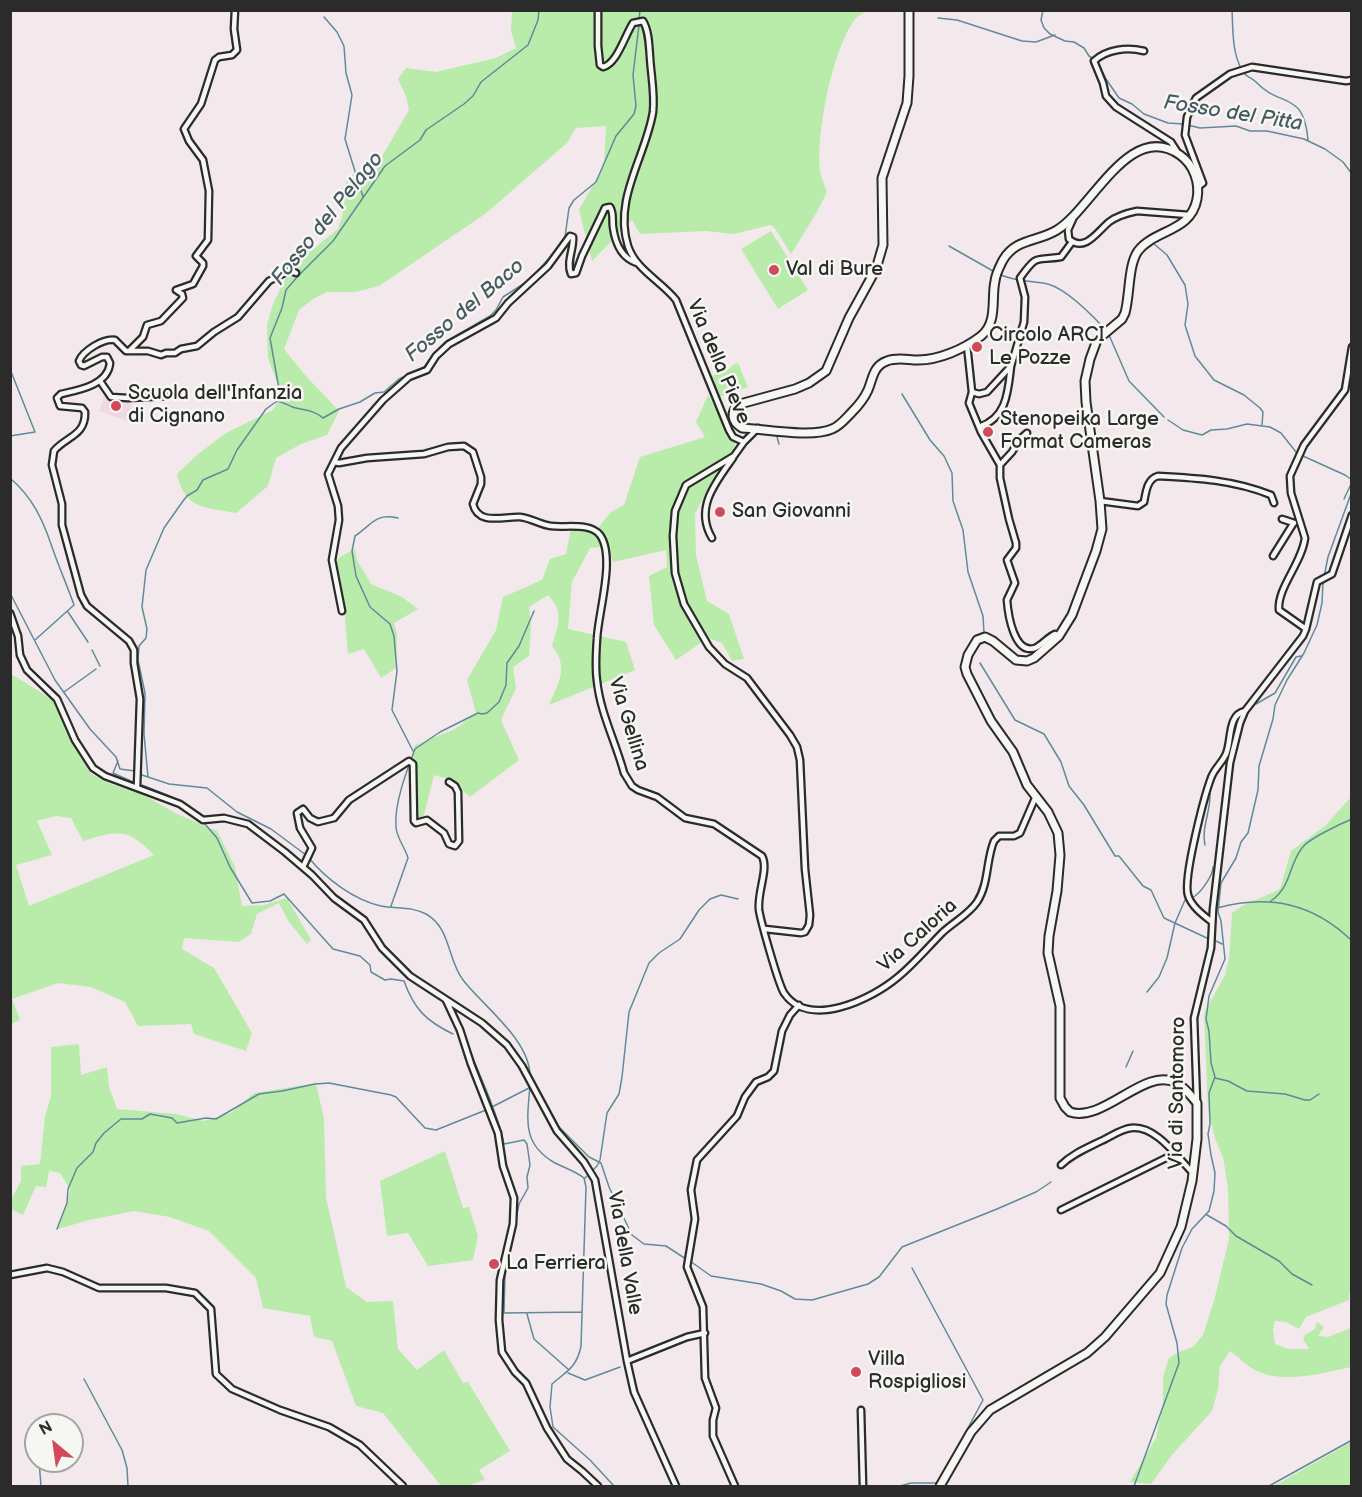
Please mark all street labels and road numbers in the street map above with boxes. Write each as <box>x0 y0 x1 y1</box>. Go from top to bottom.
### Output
street label: Via della Pieve <box>681 296 755 428</box>
street label: Via Gellina <box>602 674 654 774</box>
street label: Via Caloria <box>873 894 963 978</box>
street label: Via di Santomoro <box>1165 1016 1191 1170</box>
street label: Via della Valle <box>601 1189 647 1317</box>

